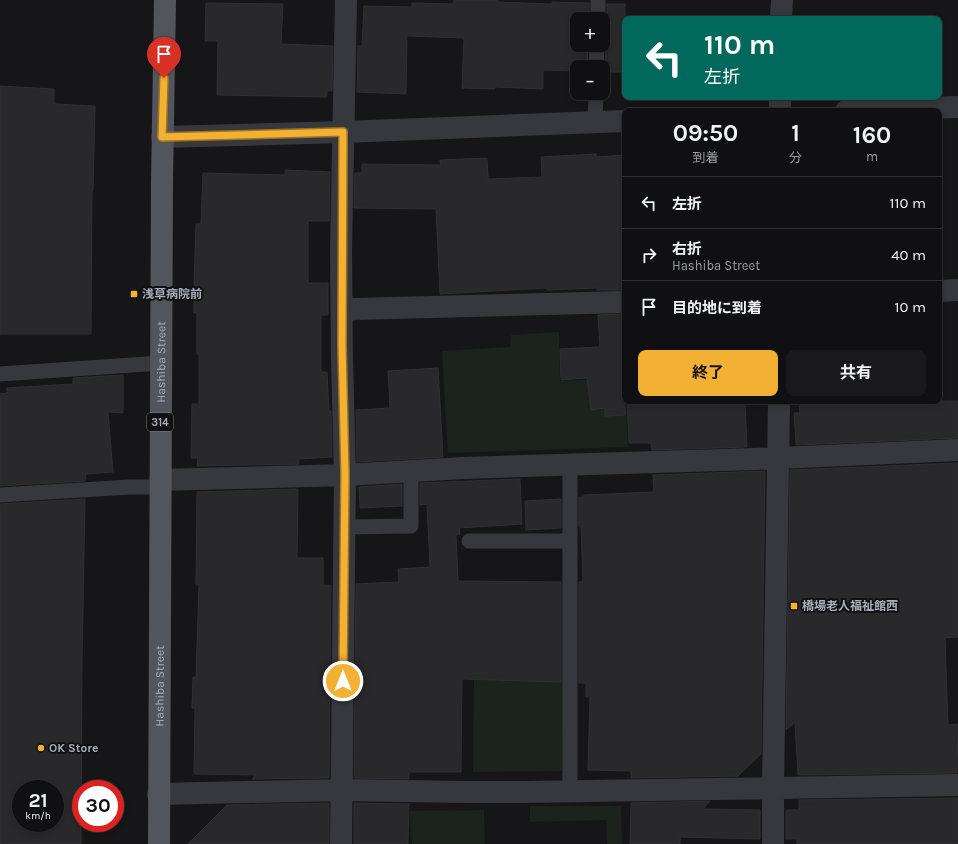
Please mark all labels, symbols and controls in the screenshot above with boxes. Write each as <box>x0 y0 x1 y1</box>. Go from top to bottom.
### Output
map controls <box>570 12 610 100</box>
button: + <box>570 12 610 52</box>
text: 110 m <box>704 28 775 61</box>
icon: left <box>638 32 690 84</box>
pin <box>147 37 181 78</box>
icon: arrive <box>153 43 175 65</box>
button: − <box>570 60 610 100</box>
text: 左折 <box>704 66 740 88</box>
text: 09:50 <box>673 119 738 147</box>
text: 1 <box>791 119 800 147</box>
text: 160 <box>853 121 891 149</box>
text: m <box>866 149 878 164</box>
text: 到着 <box>693 150 719 165</box>
text: 分 <box>789 150 802 165</box>
icon: left <box>638 192 660 214</box>
text: 110 m <box>890 194 926 212</box>
text: 左折 <box>672 195 702 213</box>
text: 右折 <box>672 240 702 258</box>
icon: right <box>638 244 660 266</box>
text: 40 m <box>891 246 926 264</box>
text: Hashiba Street <box>672 258 760 273</box>
place label: 浅草病院前 <box>142 287 202 301</box>
marker: 浅草病院前 <box>129 289 139 299</box>
icon: arrive <box>638 296 660 318</box>
text: 10 m <box>895 298 926 316</box>
text: 目的地に到着 <box>672 299 762 317</box>
street label: Hashiba Street <box>154 321 168 403</box>
button: 終了 <box>638 350 778 396</box>
button: 共有 <box>786 350 926 396</box>
road number: 314 <box>147 413 173 431</box>
place label: 橋場老人福祉館西 <box>802 599 898 613</box>
marker: 橋場老人福祉館西 <box>789 601 799 611</box>
street label: Hashiba Street <box>153 645 167 727</box>
position arrow <box>322 660 364 702</box>
place label: OK Store <box>49 741 98 755</box>
marker: OK Store <box>36 743 46 753</box>
speed limit sign: 30 <box>72 780 124 832</box>
text: 21 <box>28 789 48 812</box>
text: km/h <box>25 810 51 822</box>

